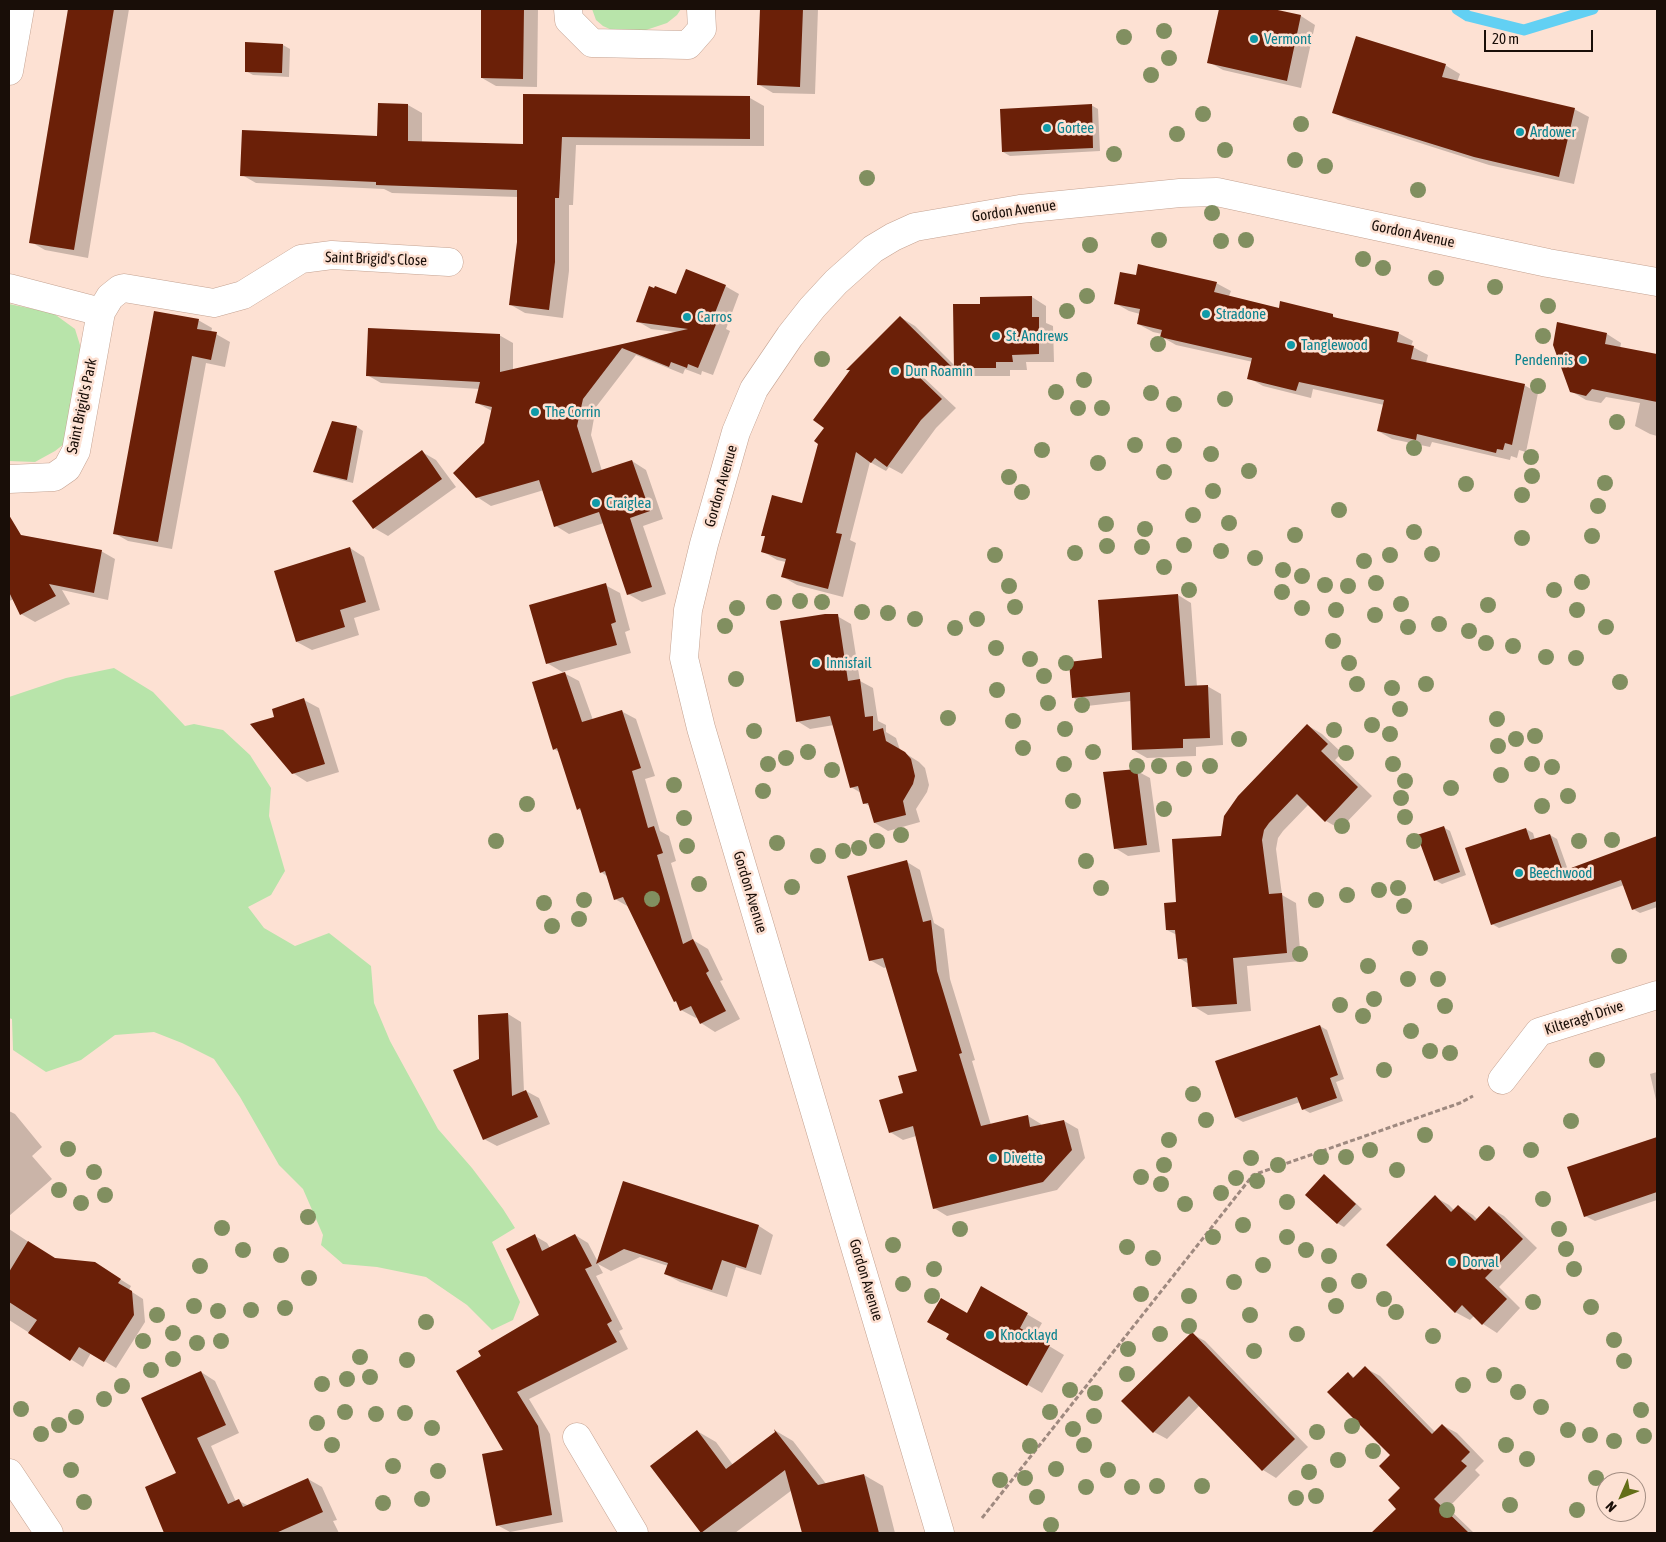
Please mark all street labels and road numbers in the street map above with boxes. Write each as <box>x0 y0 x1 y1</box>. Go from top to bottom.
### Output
street label: Gordon Avenue <box>971 196 1057 226</box>
street label: Gordon Avenue <box>1370 216 1456 252</box>
street label: Saint Brigid's Close <box>325 248 427 270</box>
street label: Saint Brigid's Park <box>63 357 101 455</box>
street label: Gordon Avenue <box>701 443 741 529</box>
street label: Gordon Avenue <box>729 849 771 935</box>
street label: Kilteragh Drive <box>1542 997 1626 1039</box>
street label: Gordon Avenue <box>845 1237 887 1323</box>

